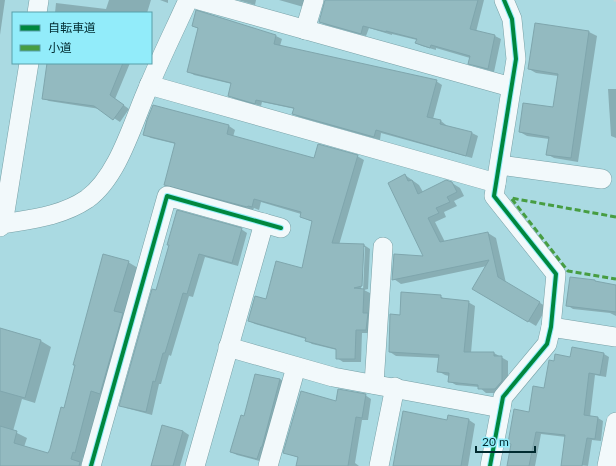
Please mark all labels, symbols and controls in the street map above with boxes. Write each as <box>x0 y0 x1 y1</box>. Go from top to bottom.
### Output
legend <box>12 12 152 64</box>
text: 自転車道 <box>48 20 96 35</box>
text: 小道 <box>48 40 72 55</box>
scale bar <box>476 428 535 454</box>
text: 20 m <box>482 434 509 449</box>

